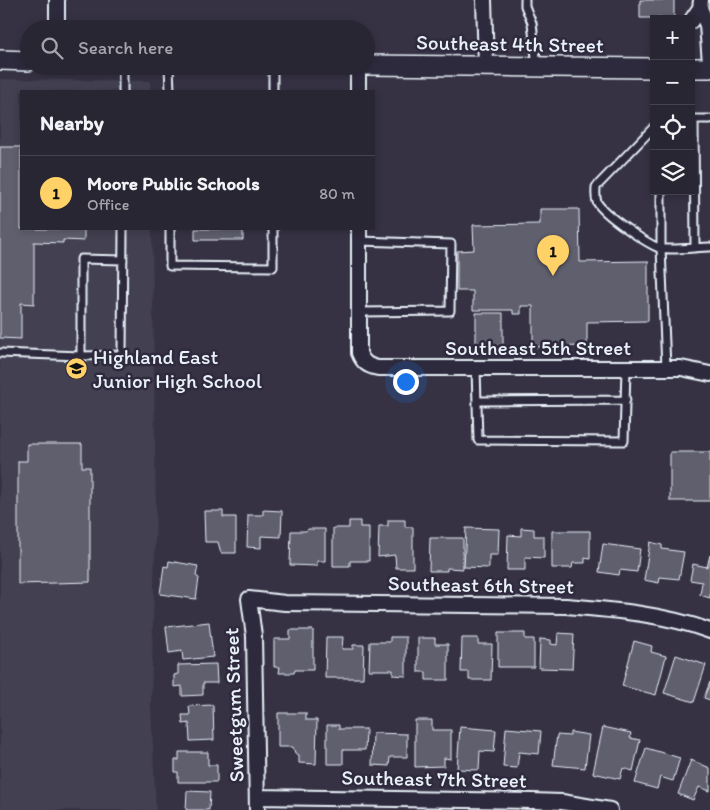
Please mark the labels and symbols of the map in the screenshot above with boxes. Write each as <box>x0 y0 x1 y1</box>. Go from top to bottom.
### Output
street label: Southeast 4th Street <box>416 29 604 58</box>
pin: 1 <box>537 235 569 276</box>
street label: Southeast 5th Street <box>445 335 631 360</box>
place label: Highland East Junior High School <box>93 344 262 393</box>
school or university icon: Highland East Junior High School <box>65 357 89 381</box>
your location <box>393 369 419 395</box>
street label: Southeast 6th Street <box>388 570 574 599</box>
street label: Sweetgum Street <box>218 627 249 783</box>
street label: Southeast 7th Street <box>341 764 527 793</box>

